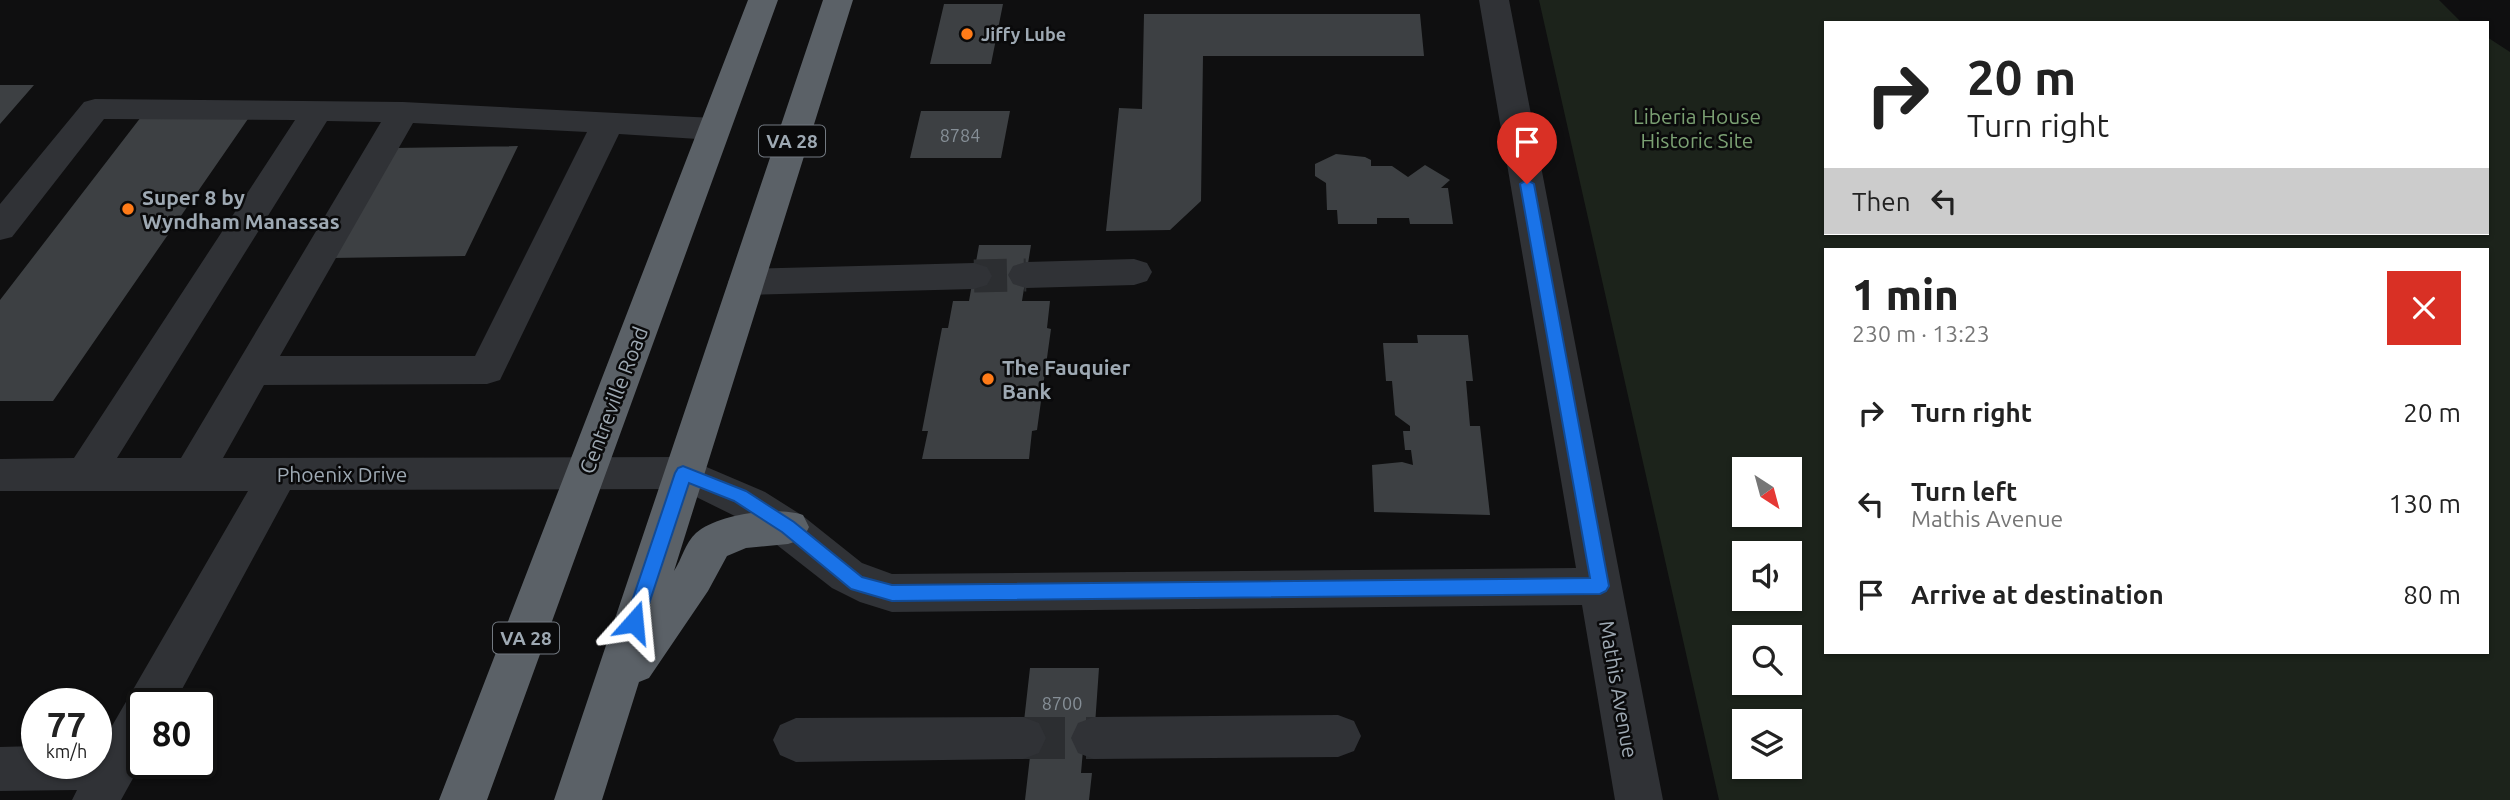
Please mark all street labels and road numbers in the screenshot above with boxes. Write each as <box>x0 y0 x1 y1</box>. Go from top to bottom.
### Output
road number: VA 28 <box>759 125 825 156</box>
street label: Centreville Road <box>574 323 652 477</box>
street label: Phoenix Drive <box>277 462 407 486</box>
street label: Mathis Avenue <box>1595 618 1643 760</box>
road number: VA 28 <box>493 622 559 653</box>

